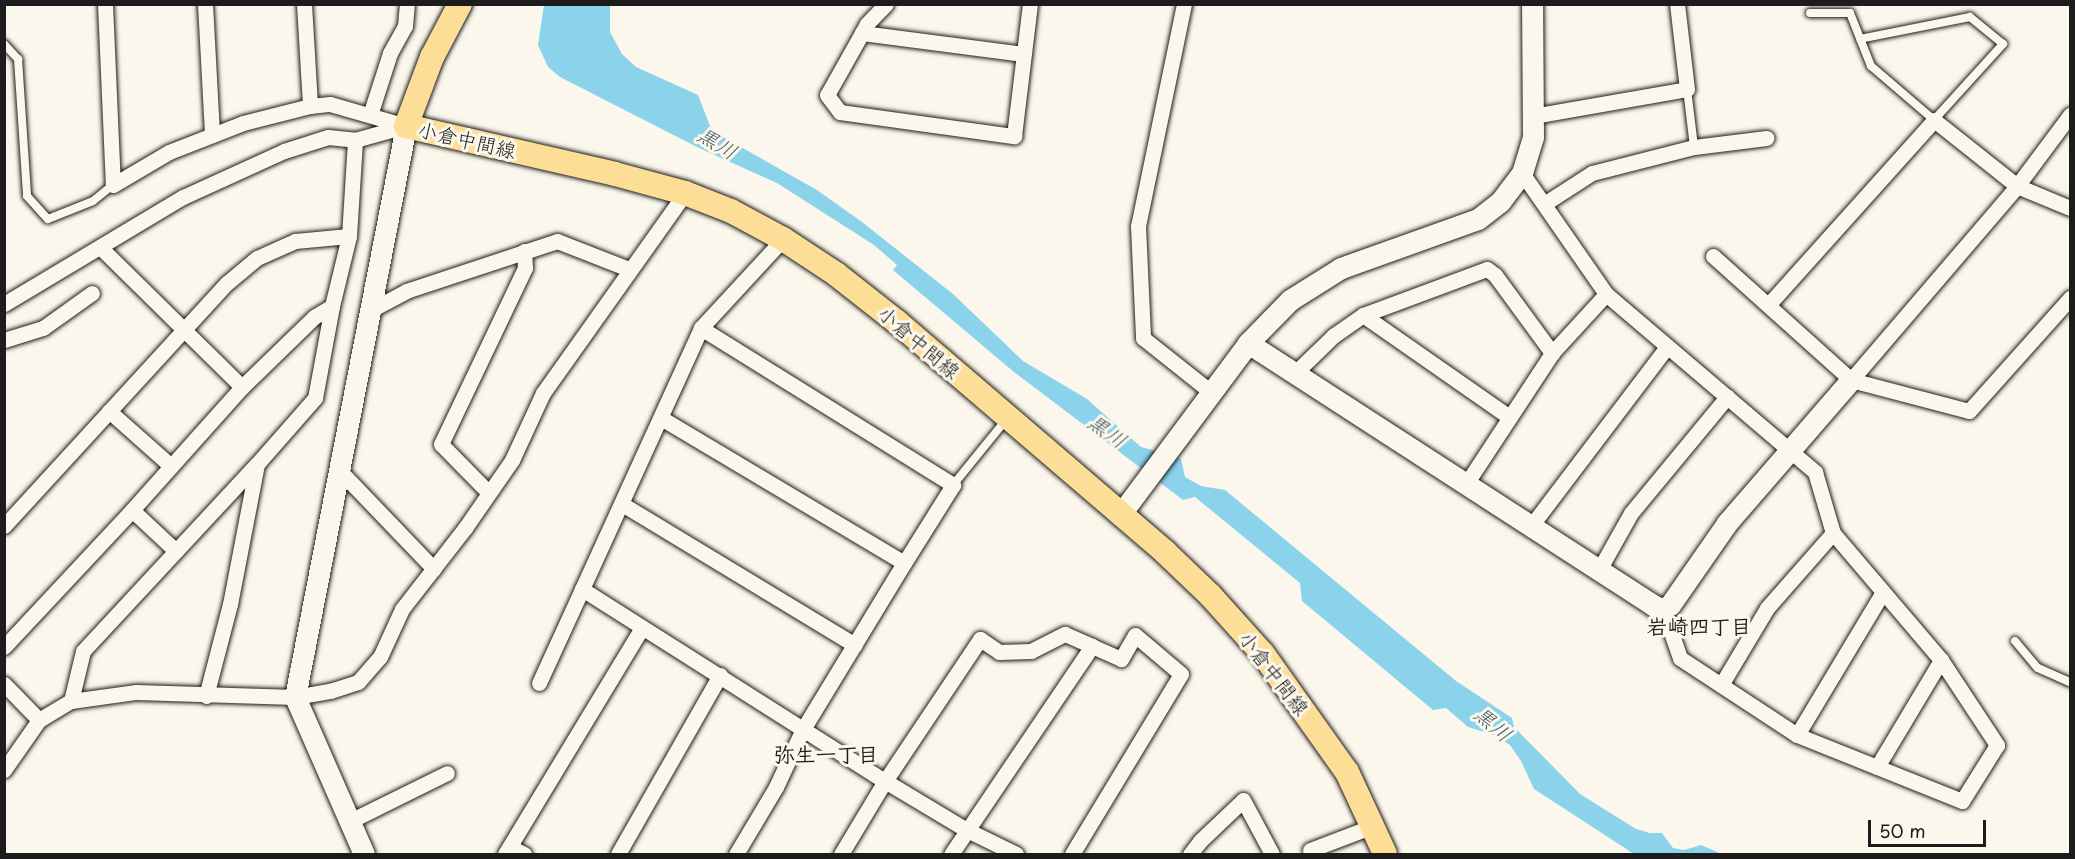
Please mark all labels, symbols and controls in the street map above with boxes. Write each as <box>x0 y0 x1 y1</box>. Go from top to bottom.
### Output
street label: 小倉中間線 <box>416 117 518 163</box>
water label: 黒川 <box>694 120 742 164</box>
street label: 小倉中間線 <box>873 301 965 383</box>
water label: 黒川 <box>1084 408 1132 452</box>
district label: 岩崎四丁目 <box>1647 612 1751 638</box>
street label: 小倉中間線 <box>1234 626 1314 720</box>
water label: 黒川 <box>1470 700 1518 746</box>
district label: 弥生一丁目 <box>774 740 878 766</box>
scale bar <box>1871 808 1990 846</box>
text: 50 m <box>1879 817 1926 844</box>

